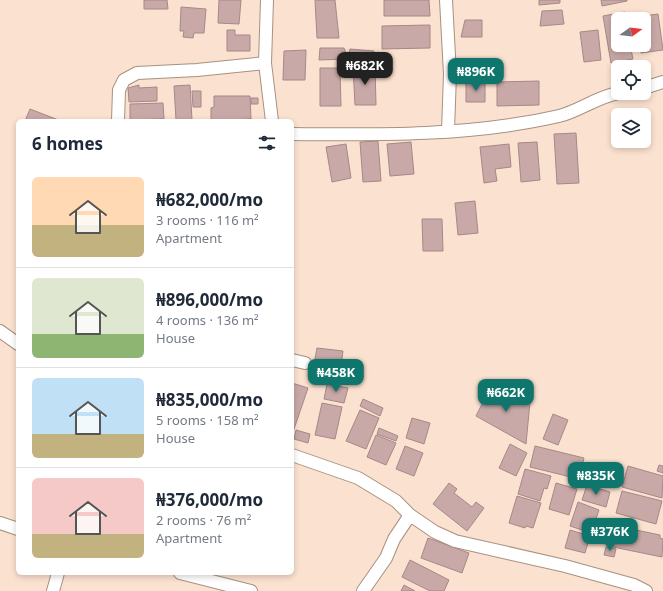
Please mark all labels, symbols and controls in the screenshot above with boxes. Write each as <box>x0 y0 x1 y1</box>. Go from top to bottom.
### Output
north arrow <box>611 12 651 52</box>
map controls <box>611 12 651 148</box>
pin: ₦682K <box>337 52 393 86</box>
text: ₦682K <box>346 56 384 74</box>
pin: ₦896K <box>448 58 504 92</box>
button: locate <box>611 60 651 100</box>
text: ₦896K <box>457 62 495 80</box>
button: layers <box>611 108 651 148</box>
text: 6 homes <box>32 132 103 155</box>
icon: filters <box>256 132 278 154</box>
text: ₦682,000/mo <box>156 188 263 211</box>
icon: home <box>64 193 112 241</box>
text: 3 rooms · 116 m² <box>156 211 259 229</box>
text: Apartment <box>156 229 222 247</box>
text: ₦896,000/mo <box>156 288 263 311</box>
icon: home <box>64 294 112 342</box>
text: 4 rooms · 136 m² <box>156 311 259 329</box>
text: House <box>156 329 195 347</box>
pin: ₦458K <box>308 359 364 393</box>
text: ₦458K <box>317 363 355 381</box>
pin: ₦662K <box>478 379 534 413</box>
text: ₦662K <box>487 383 525 401</box>
text: ₦835,000/mo <box>156 388 263 411</box>
icon: home <box>64 394 112 442</box>
text: 5 rooms · 158 m² <box>156 411 259 429</box>
text: House <box>156 429 195 447</box>
pin: ₦835K <box>568 462 624 496</box>
text: ₦835K <box>577 466 615 484</box>
text: ₦376,000/mo <box>156 488 263 511</box>
icon: home <box>64 494 112 542</box>
text: 2 rooms · 76 m² <box>156 511 251 529</box>
pin: ₦376K <box>582 518 638 552</box>
text: ₦376K <box>591 522 629 540</box>
text: Apartment <box>156 529 222 547</box>

